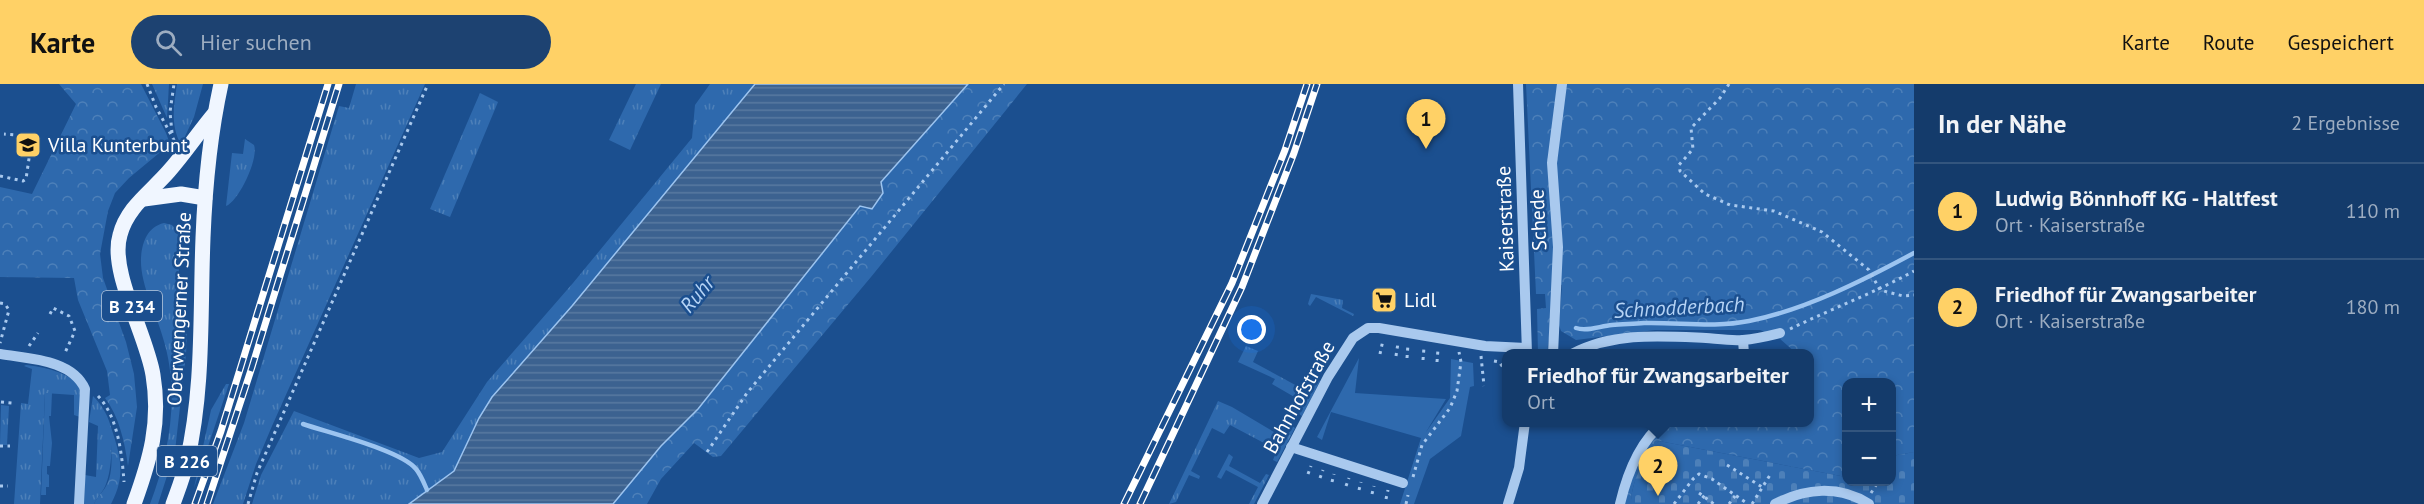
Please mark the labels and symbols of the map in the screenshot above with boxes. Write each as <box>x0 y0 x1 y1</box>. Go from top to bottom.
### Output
pin: 1 <box>1406 100 1446 149</box>
school or university icon: Villa Kunterbunt <box>13 130 43 160</box>
place label: Villa Kunterbunt <box>47 132 188 158</box>
street label: Kaiserstraße <box>1490 165 1520 273</box>
street label: Schede <box>1523 189 1553 251</box>
street label: Oberwengerner Straße <box>161 211 197 407</box>
water label: Ruhr <box>674 268 722 318</box>
supermarket icon: Lidl <box>1369 285 1399 315</box>
place label: Lidl <box>1404 287 1436 313</box>
water label: Schnodderbach <box>1613 290 1745 324</box>
road number: B 234 <box>102 291 162 321</box>
your location <box>1237 315 1266 344</box>
street label: Bahnhofstraße <box>1257 336 1341 458</box>
road number: B 226 <box>157 446 217 476</box>
pin: 2 <box>1638 446 1678 496</box>

